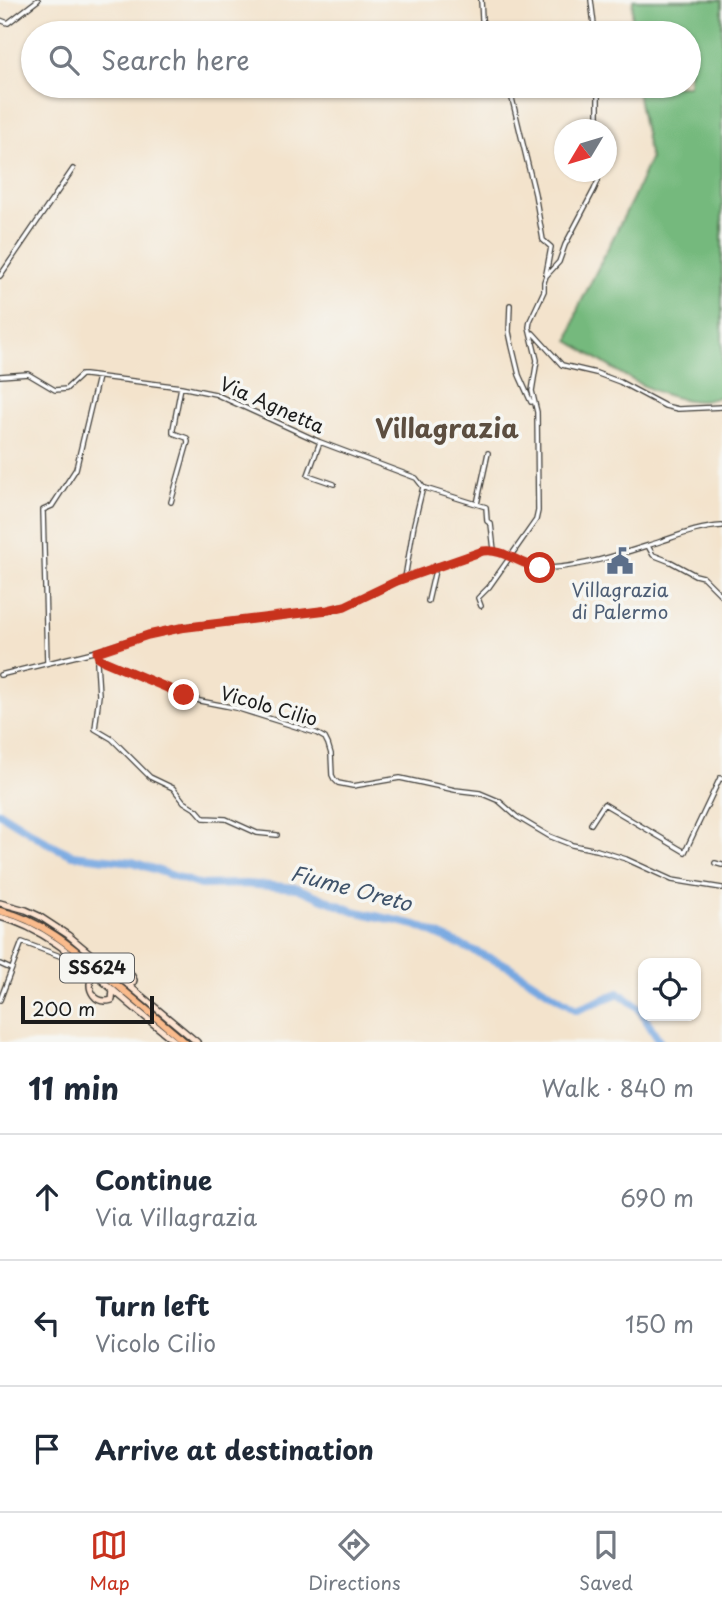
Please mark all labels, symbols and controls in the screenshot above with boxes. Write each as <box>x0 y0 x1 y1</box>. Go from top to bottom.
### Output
search box <box>21 21 701 98</box>
text: Search here <box>101 40 250 79</box>
icon: search <box>45 41 83 79</box>
north arrow <box>554 119 617 182</box>
street label: Via Agnetta <box>216 369 329 440</box>
district label: Villagrazia <box>375 408 519 447</box>
public building icon: Villagrazia di Palermo <box>605 546 635 576</box>
route start <box>524 552 555 583</box>
place label: Villagrazia di Palermo <box>571 575 669 625</box>
street label: Vicolo Cilio <box>217 678 321 732</box>
route end <box>168 679 199 710</box>
water label: Fiume Oreto <box>287 856 417 919</box>
road number: SS624 <box>60 953 134 982</box>
map controls <box>638 958 701 1021</box>
button: locate <box>638 958 701 1021</box>
scale bar <box>21 993 154 1025</box>
text: 200 m <box>32 994 95 1022</box>
text: 11 min <box>28 1065 119 1110</box>
text: Walk · 840 m <box>542 1070 694 1105</box>
text: Continue <box>95 1160 212 1199</box>
icon: ahead <box>28 1178 66 1216</box>
text: 690 m <box>620 1180 694 1215</box>
text: Via Villagrazia <box>95 1199 257 1234</box>
text: Turn left <box>95 1286 210 1325</box>
icon: left <box>28 1304 66 1342</box>
text: 150 m <box>625 1306 694 1341</box>
text: Vicolo Cilio <box>95 1325 216 1360</box>
icon: arrive <box>28 1430 66 1468</box>
text: Arrive at destination <box>95 1430 374 1469</box>
tab: Map <box>89 1526 130 1596</box>
tab: Directions <box>308 1526 401 1596</box>
tab: Saved <box>579 1526 633 1596</box>

